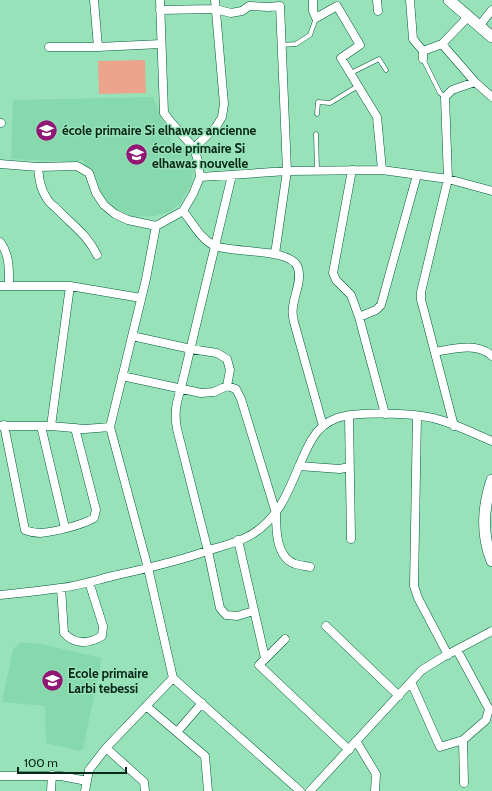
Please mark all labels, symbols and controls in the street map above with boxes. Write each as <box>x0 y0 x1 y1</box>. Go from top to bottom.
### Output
school or university icon: école primaire Si elhawas ancienne <box>34 117 60 143</box>
place label: école primaire Si elhawas ancienne <box>62 122 257 138</box>
place label: école primaire Si elhawas nouvelle <box>152 140 248 171</box>
school or university icon: école primaire Si elhawas nouvelle <box>124 142 150 168</box>
place label: Ecole primaire Larbi tebessi <box>68 665 148 696</box>
school or university icon: Ecole primaire Larbi tebessi <box>39 667 65 693</box>
scale bar <box>18 749 126 775</box>
text: 100 m <box>24 755 58 770</box>

